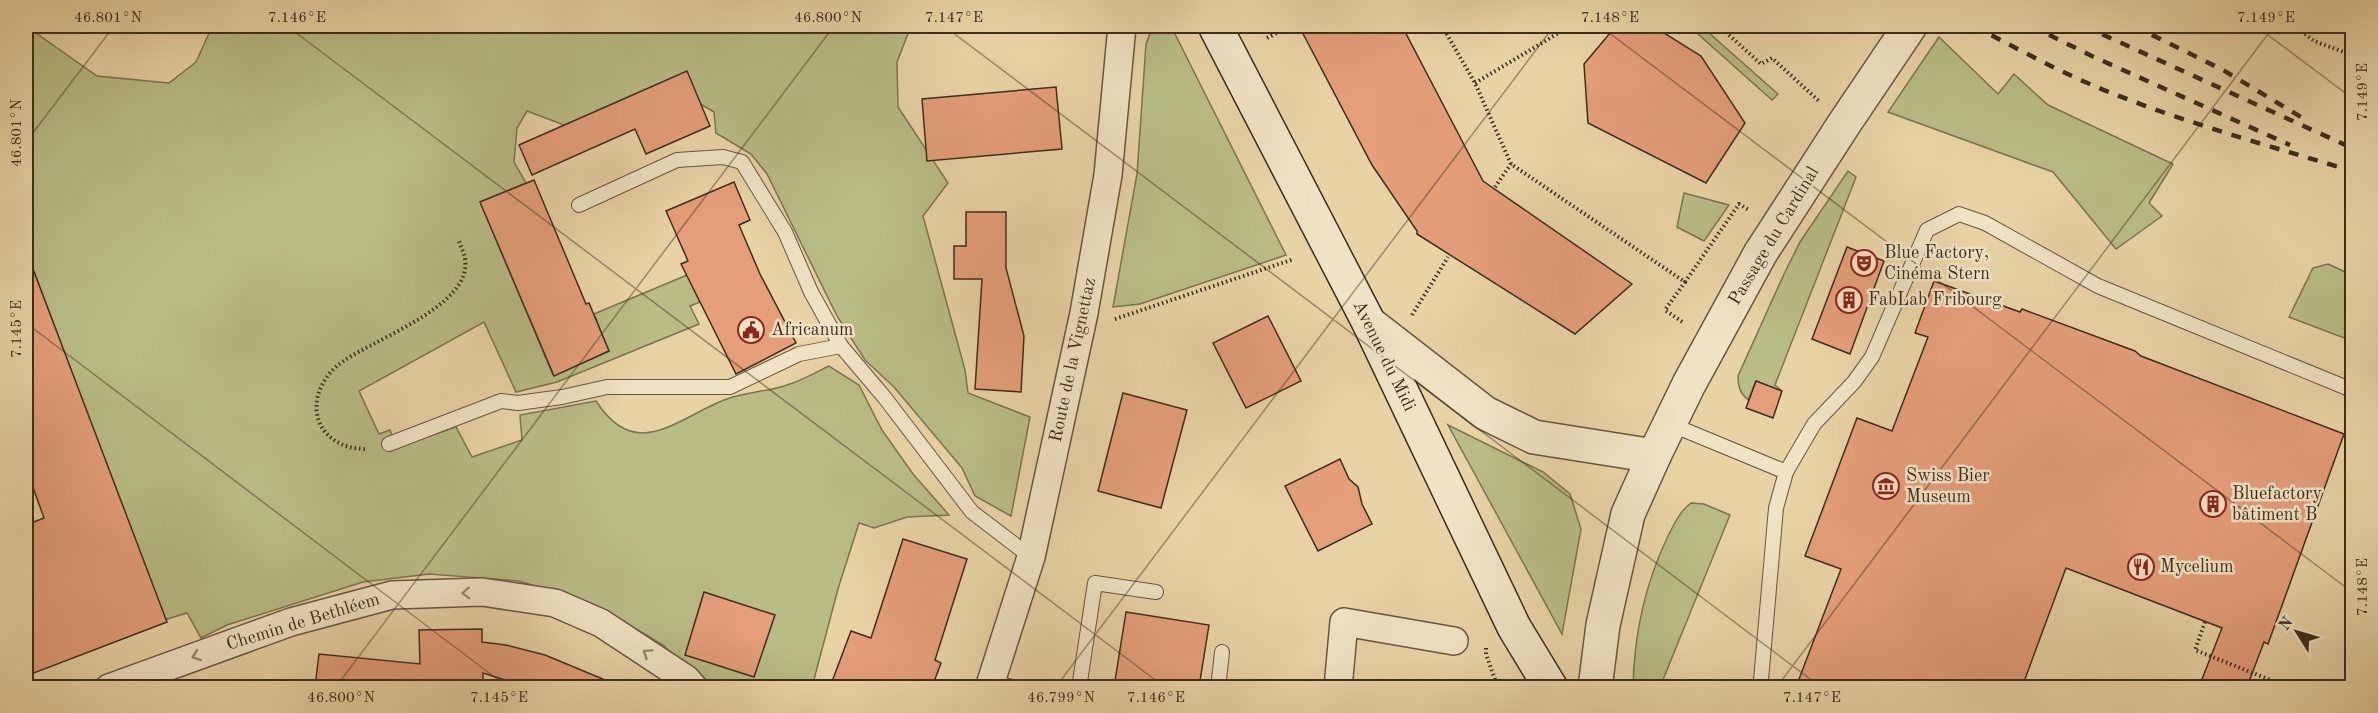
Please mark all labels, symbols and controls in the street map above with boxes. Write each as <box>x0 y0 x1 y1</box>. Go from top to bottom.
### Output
text: 46.801°N <box>74 11 142 26</box>
text: 7.146°E <box>268 11 326 26</box>
text: 46.800°N <box>794 11 862 26</box>
text: 7.147°E <box>925 11 983 26</box>
text: 7.148°E <box>1581 11 1639 26</box>
text: 7.149°E <box>2237 11 2295 26</box>
text: 7.149°E <box>2356 63 2371 121</box>
text: 46.801°N <box>10 99 25 167</box>
street label: Passage du Cardinal <box>1726 164 1822 308</box>
place label: Blue Factory, Cinéma Stern <box>1884 244 1990 283</box>
theatre icon: Blue Factory, Cinéma Stern <box>1849 248 1879 278</box>
street label: Route de la Vignettaz <box>1047 276 1099 444</box>
building icon: FabLab Fribourg <box>1834 285 1864 315</box>
place label: FabLab Fribourg <box>1868 291 2002 309</box>
street label: Avenue du Midi <box>1350 298 1419 414</box>
text: 7.145°E <box>10 300 25 358</box>
public building icon: Africanum <box>736 315 766 345</box>
place label: Africanum <box>771 321 853 339</box>
place label: Swiss Bier Museum <box>1906 467 1990 506</box>
museum icon: Swiss Bier Museum <box>1871 471 1901 501</box>
place label: Bluefactory bâtiment B <box>2232 485 2322 524</box>
building icon: Bluefactory bâtiment B <box>2198 489 2228 519</box>
restaurant icon: Mycelium <box>2126 552 2156 582</box>
place label: Mycelium <box>2160 558 2234 576</box>
text: 7.148°E <box>2356 558 2371 616</box>
one-way arrow <box>461 586 470 599</box>
street label: Chemin de Bethléem <box>224 590 382 654</box>
north arrow <box>2267 602 2327 662</box>
text: N <box>2277 614 2297 634</box>
one-way arrow <box>191 649 202 662</box>
one-way arrow <box>643 649 654 660</box>
text: 46.800°N <box>307 691 375 706</box>
text: 7.145°E <box>470 691 528 706</box>
text: 46.799°N <box>1027 691 1095 706</box>
text: 7.146°E <box>1127 691 1185 706</box>
text: 7.147°E <box>1783 691 1841 706</box>

